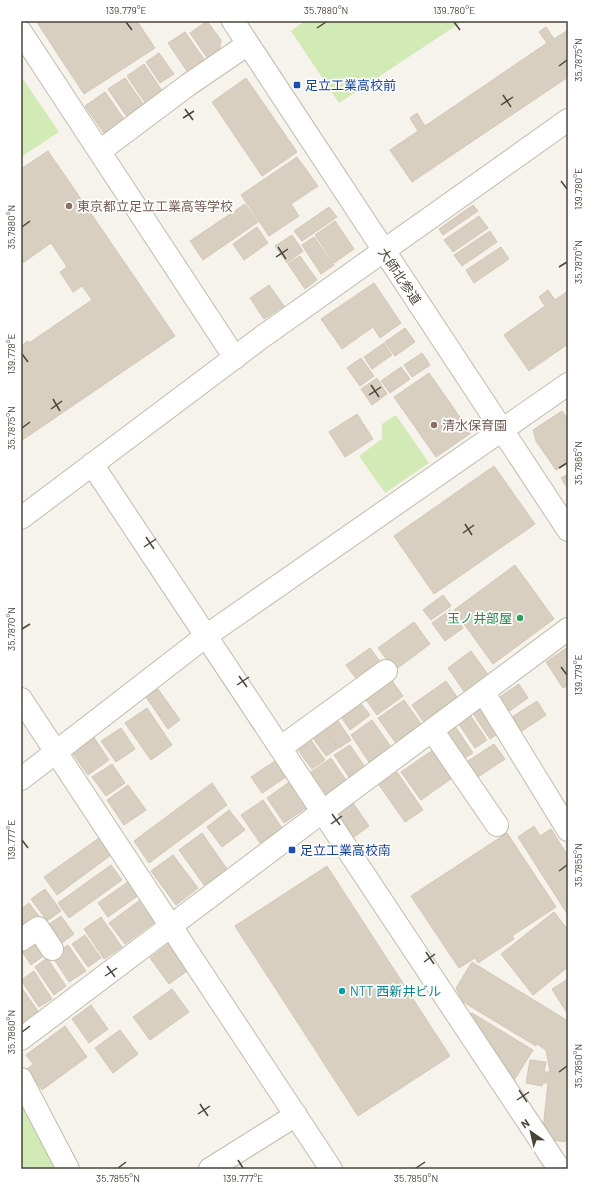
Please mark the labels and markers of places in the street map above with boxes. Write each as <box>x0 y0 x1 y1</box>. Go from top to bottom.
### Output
place label: 足立工業高校前 <box>305 77 396 93</box>
marker: 足立工業高校前 <box>292 80 302 90</box>
place label: 東京都立足立工業高等学校 <box>77 198 233 214</box>
marker: 東京都立足立工業高等学校 <box>64 201 74 211</box>
place label: 清水保育園 <box>442 417 507 433</box>
marker: 清水保育園 <box>429 420 439 430</box>
place label: 玉ノ井部屋 <box>447 610 512 626</box>
marker: 玉ノ井部屋 <box>515 613 525 623</box>
place label: 足立工業高校南 <box>300 842 391 858</box>
marker: 足立工業高校南 <box>287 845 297 855</box>
place label: NTT 西新井ビル <box>350 983 441 999</box>
marker: NTT 西新井ビル <box>337 986 347 996</box>

